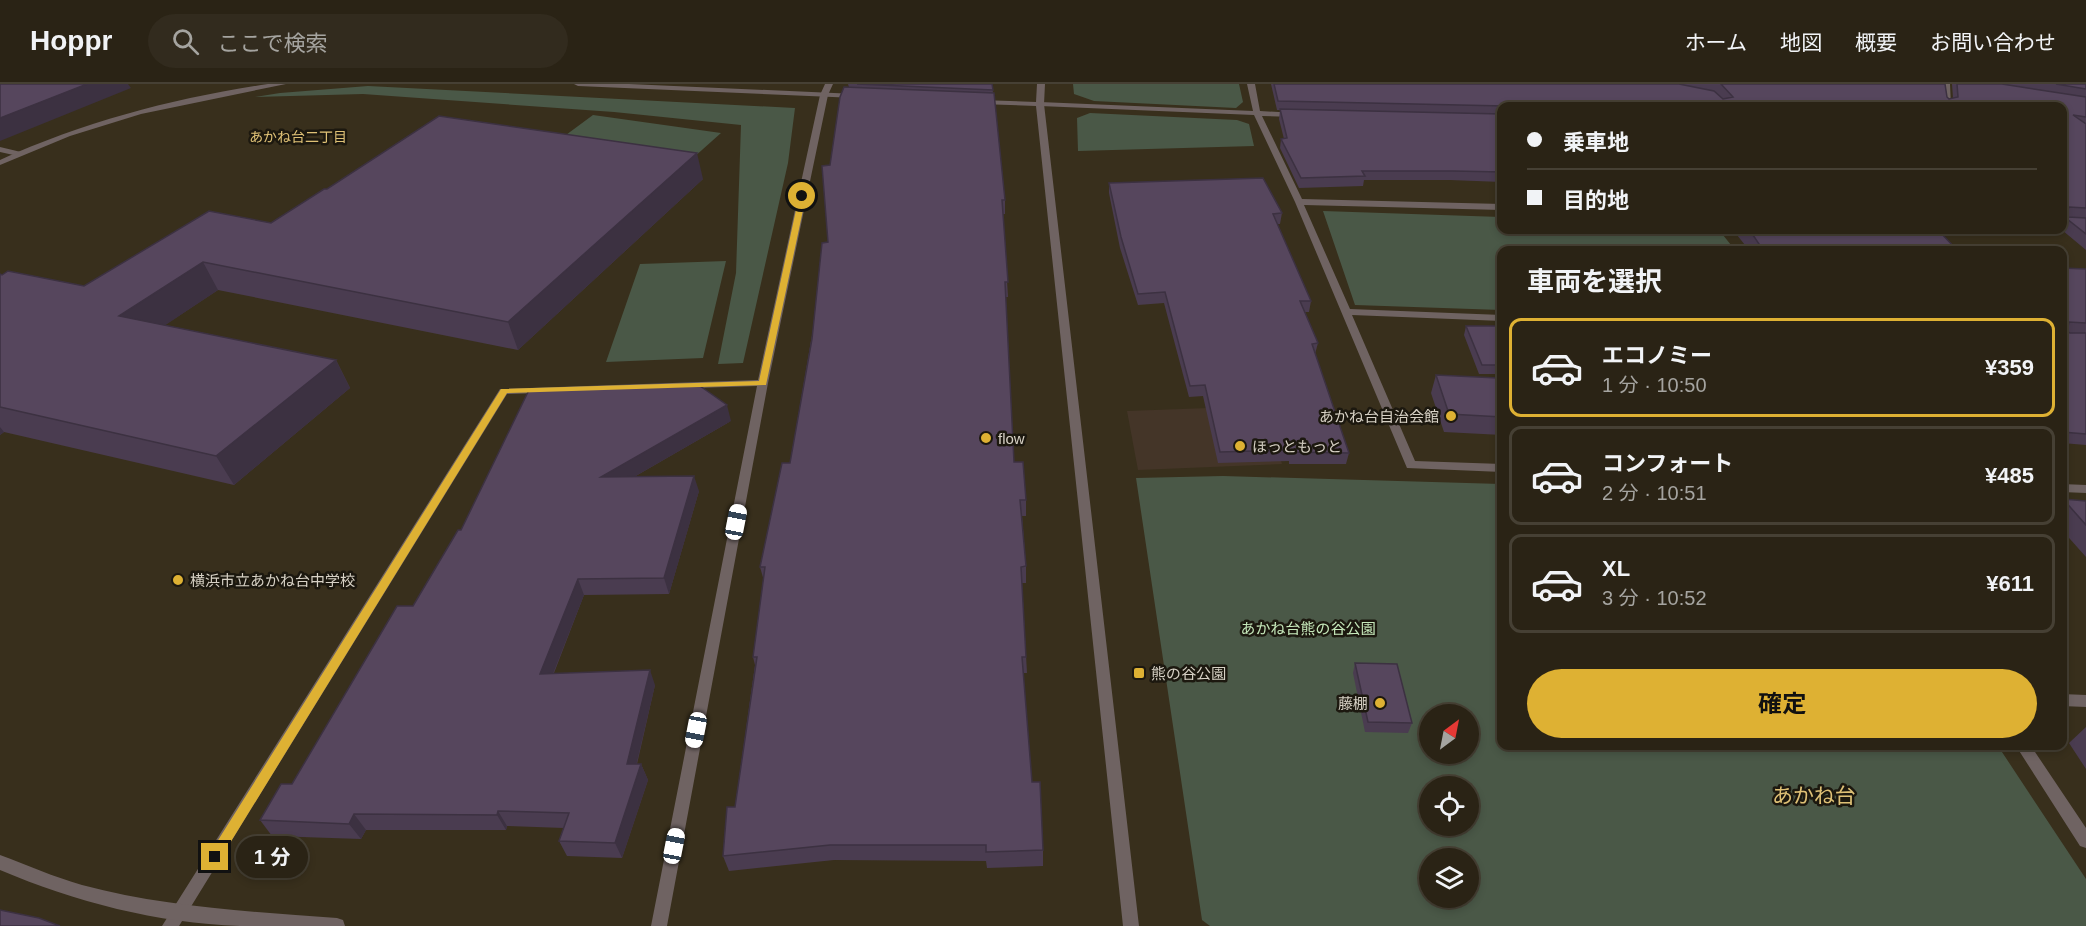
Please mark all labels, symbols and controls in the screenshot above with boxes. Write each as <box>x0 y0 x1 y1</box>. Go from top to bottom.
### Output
search box <box>148 14 568 68</box>
text: Hoppr <box>30 25 112 56</box>
icon: search <box>169 25 202 58</box>
text: ここで検索 <box>217 31 327 56</box>
text: ホーム <box>1685 31 1747 54</box>
text: 地図 <box>1780 31 1822 54</box>
text: 概要 <box>1855 31 1897 54</box>
text: お問い合わせ <box>1930 31 2056 54</box>
district label: あかね台二丁目 <box>249 129 347 145</box>
text: 乗車地 <box>1563 130 1629 155</box>
route start <box>788 182 815 209</box>
text: 目的地 <box>1563 188 1629 213</box>
text: 車両を選択 <box>1527 267 1662 297</box>
icon: car <box>1530 341 1584 395</box>
text: エコノミー <box>1602 343 1712 368</box>
text: ¥359 <box>1985 355 2034 380</box>
text: 1 分 · 10:50 <box>1602 374 1707 396</box>
place label: あかね台自治会館 <box>1319 408 1439 425</box>
marker: あかね台自治会館 <box>1444 409 1458 423</box>
place label: flow <box>998 430 1025 447</box>
marker: flow <box>979 431 993 445</box>
place label: ほっともっと <box>1252 438 1342 455</box>
marker: ほっともっと <box>1233 439 1247 453</box>
icon: car <box>1530 449 1584 503</box>
text: コンフォート <box>1602 451 1733 476</box>
text: ¥485 <box>1985 463 2034 488</box>
text: 2 分 · 10:51 <box>1602 482 1707 504</box>
car <box>724 503 748 541</box>
text: XL <box>1602 556 1630 581</box>
icon: car <box>1530 557 1584 611</box>
text: ¥611 <box>1986 571 2034 596</box>
place label: 横浜市立あかね台中学校 <box>190 572 355 589</box>
marker: 横浜市立あかね台中学校 <box>171 573 185 587</box>
text: 3 分 · 10:52 <box>1602 587 1707 609</box>
park label: あかね台熊の谷公園 <box>1240 620 1376 637</box>
place label: 熊の谷公園 <box>1151 665 1226 682</box>
marker: 熊の谷公園 <box>1132 666 1146 680</box>
button: 確定 <box>1527 669 2037 738</box>
place label: 藤棚 <box>1338 695 1368 712</box>
marker: 藤棚 <box>1373 696 1387 710</box>
north arrow <box>1419 704 1479 764</box>
map controls <box>1419 704 1479 908</box>
car <box>684 711 708 749</box>
button: locate <box>1419 776 1479 836</box>
district label: あかね台 <box>1772 784 1856 807</box>
car <box>662 827 686 865</box>
callout: 1 分 <box>236 836 308 878</box>
route end <box>201 843 228 870</box>
text: 1 分 <box>254 846 290 868</box>
button: layers <box>1419 848 1479 908</box>

